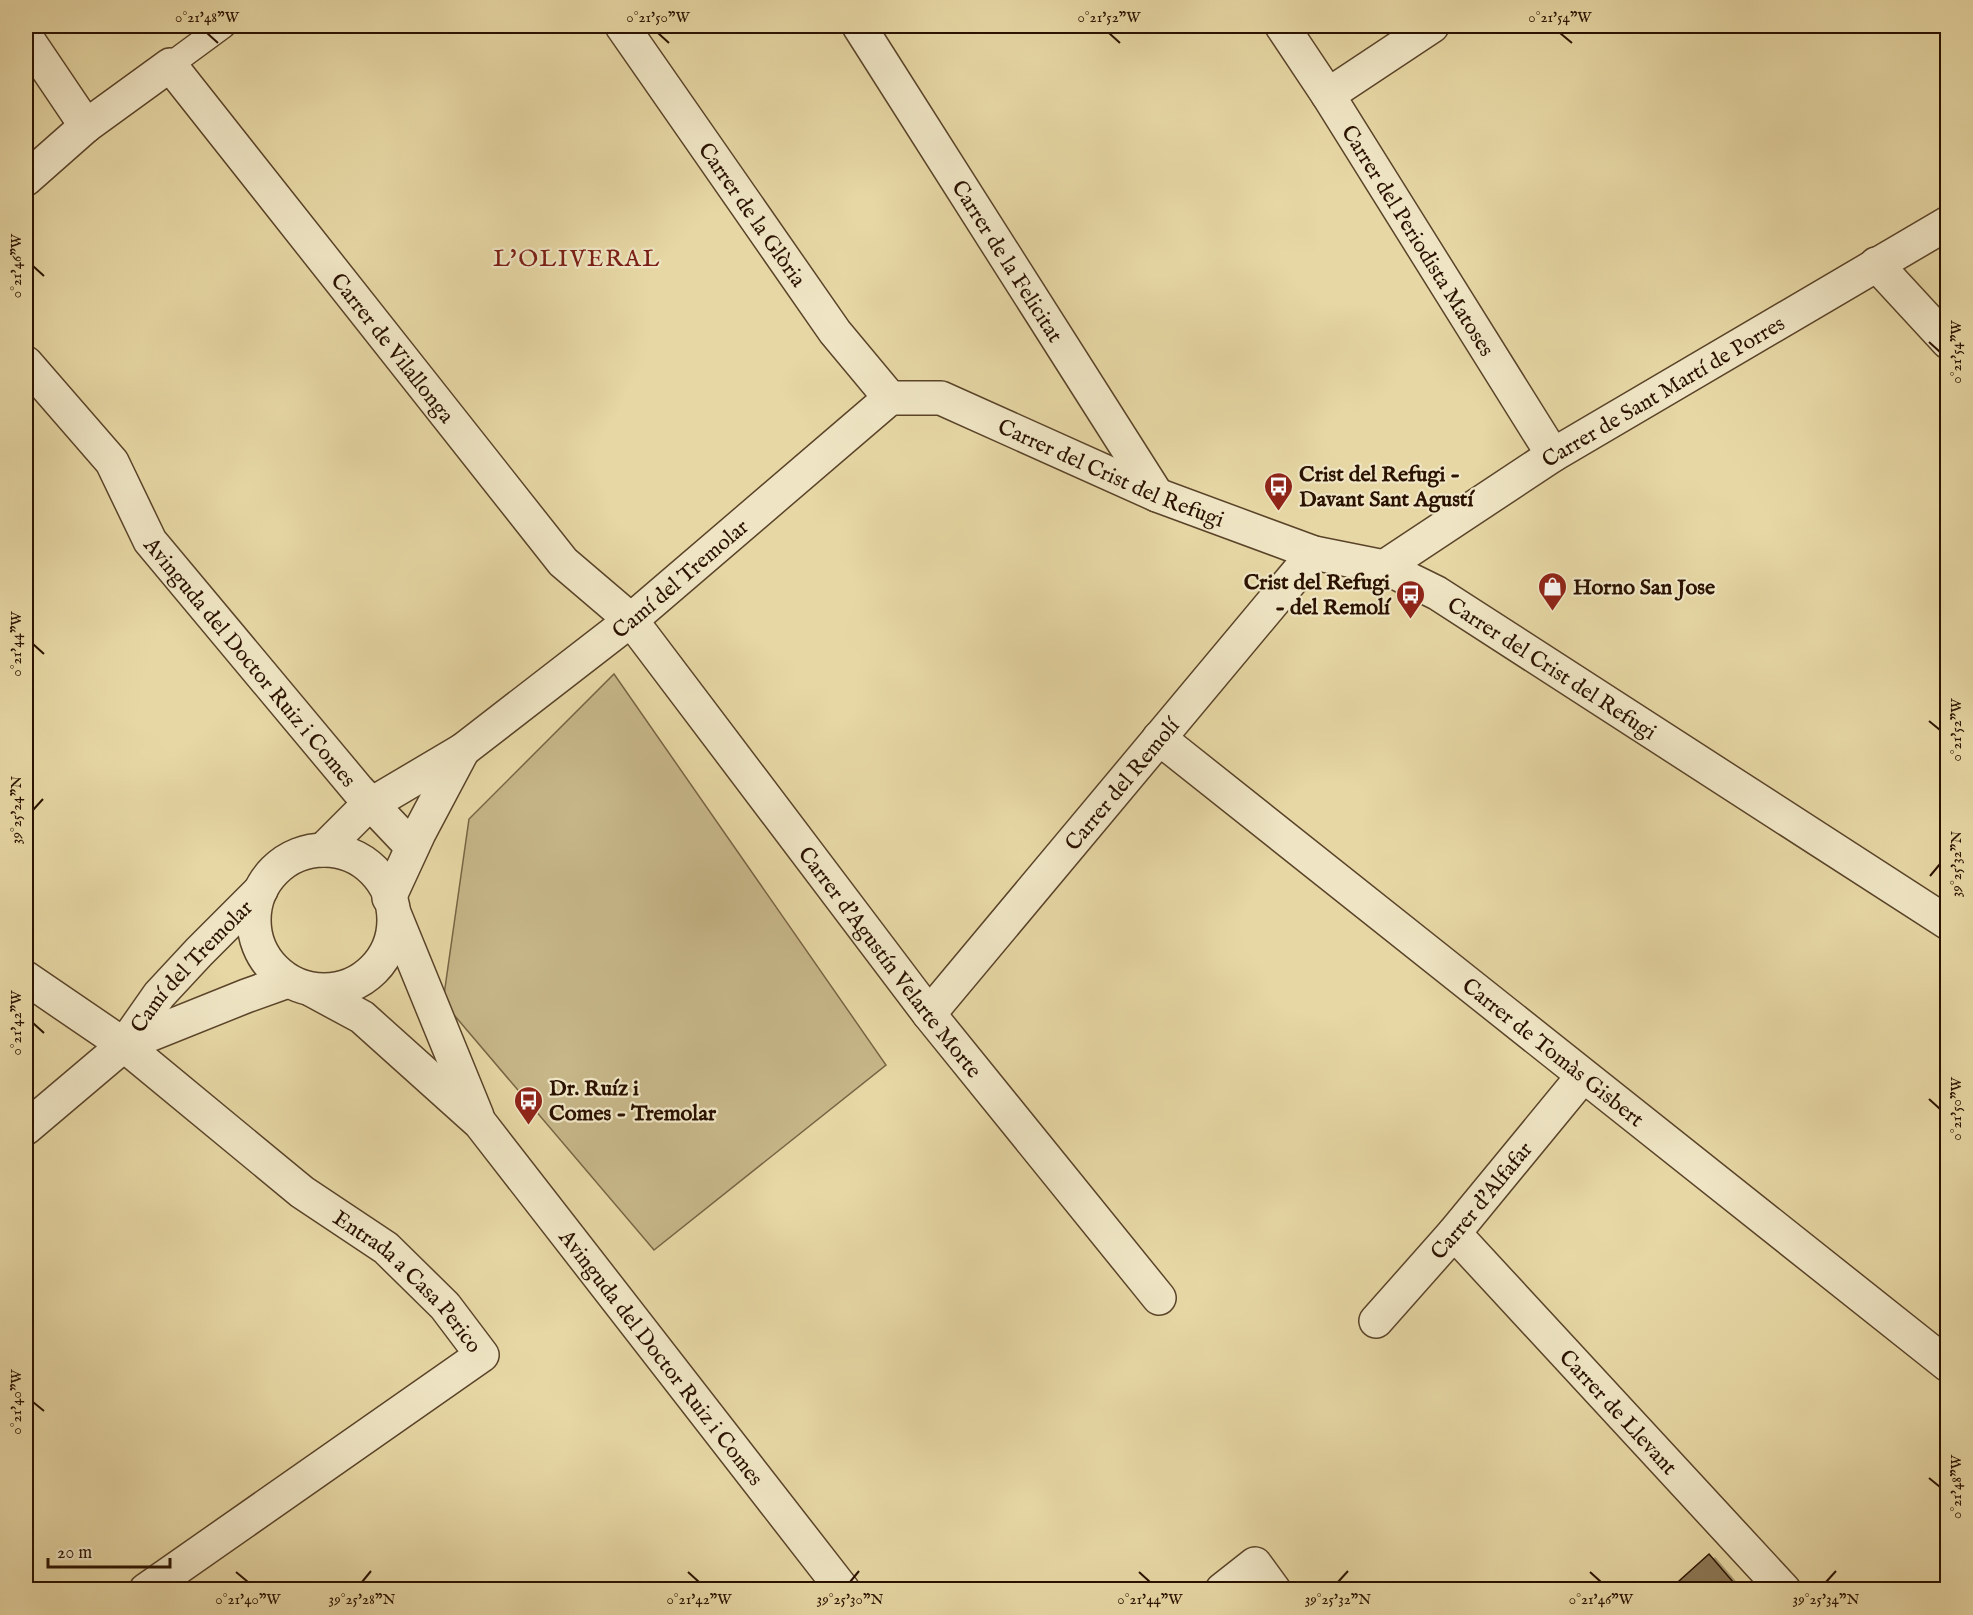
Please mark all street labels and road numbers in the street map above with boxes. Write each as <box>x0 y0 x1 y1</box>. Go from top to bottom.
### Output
street label: Carrer del Periodista Matoses <box>1334 120 1500 362</box>
street label: Carrer de la Glòria <box>691 137 812 293</box>
street label: Carrer de la Felicitat <box>944 175 1069 349</box>
street label: Carrer de Vilallonga <box>324 268 460 430</box>
street label: Carrer de Sant Martí de Porres <box>1537 310 1790 475</box>
street label: Carrer del Crist del Refugi <box>993 413 1228 535</box>
street label: Camí del Tremolar <box>607 514 755 645</box>
street label: Avinguda del Doctor Ruiz i Comes <box>136 531 362 794</box>
street label: Carrer del Crist del Refugi <box>1441 591 1661 747</box>
street label: Carrer del Remolí <box>1059 711 1188 857</box>
street label: Carrer d'Agustín Velarte Morte <box>791 841 987 1084</box>
street label: Camí del Tremolar <box>125 894 259 1039</box>
street label: Carrer de Tomàs Gisbert <box>1456 972 1649 1134</box>
street label: Carrer d'Alfafar <box>1425 1136 1539 1266</box>
street label: Entrada a Casa Perico <box>327 1205 487 1359</box>
street label: Avinguda del Doctor Ruiz i Comes <box>551 1224 769 1492</box>
street label: Carrer de Llevant <box>1552 1344 1683 1482</box>

